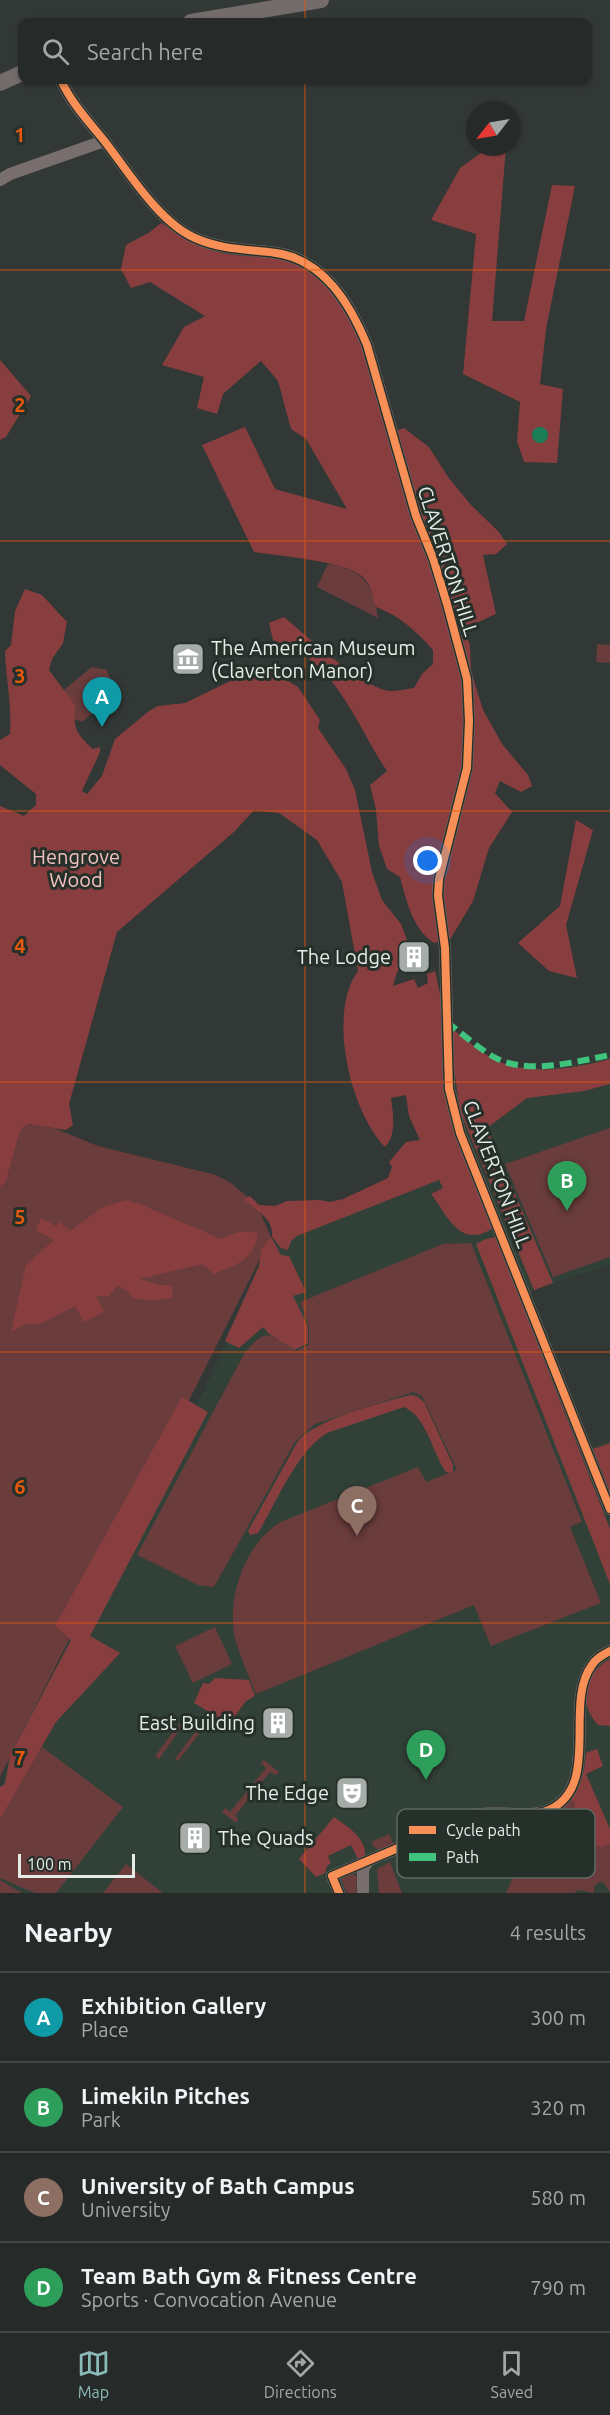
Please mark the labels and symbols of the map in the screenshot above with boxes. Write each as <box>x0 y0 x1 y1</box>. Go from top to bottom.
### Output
north arrow <box>466 102 520 156</box>
text: 1 <box>14 123 26 146</box>
text: 2 <box>14 393 26 416</box>
street label: CLAVERTON HILL <box>413 483 484 639</box>
place label: The American Museum (Claverton Manor) <box>211 636 416 682</box>
museum icon: The American Museum (Claverton Manor) <box>170 641 206 677</box>
text: 3 <box>14 664 26 687</box>
pin: A <box>82 678 122 727</box>
park label: Hengrove Wood <box>32 845 120 891</box>
your location <box>413 846 442 875</box>
text: 4 <box>14 934 26 957</box>
building icon: The Lodge <box>396 939 432 975</box>
place label: The Lodge <box>297 945 391 968</box>
street label: CLAVERTON HILL <box>459 1097 536 1251</box>
pin: B <box>548 1162 586 1211</box>
text: 5 <box>14 1205 26 1228</box>
text: 6 <box>14 1475 26 1498</box>
pin: C <box>338 1486 376 1536</box>
building icon: East Building <box>260 1705 296 1741</box>
place label: East Building <box>139 1711 255 1734</box>
pin: D <box>406 1730 446 1780</box>
text: 7 <box>14 1746 26 1769</box>
theatre icon: The Edge <box>334 1775 370 1811</box>
place label: The Edge <box>246 1781 329 1804</box>
legend <box>397 1809 595 1878</box>
building icon: The Quads <box>177 1820 213 1856</box>
text: Cycle path <box>446 1821 521 1839</box>
place label: The Quads <box>218 1826 314 1849</box>
text: Path <box>446 1848 479 1866</box>
scale bar <box>18 1851 135 1878</box>

